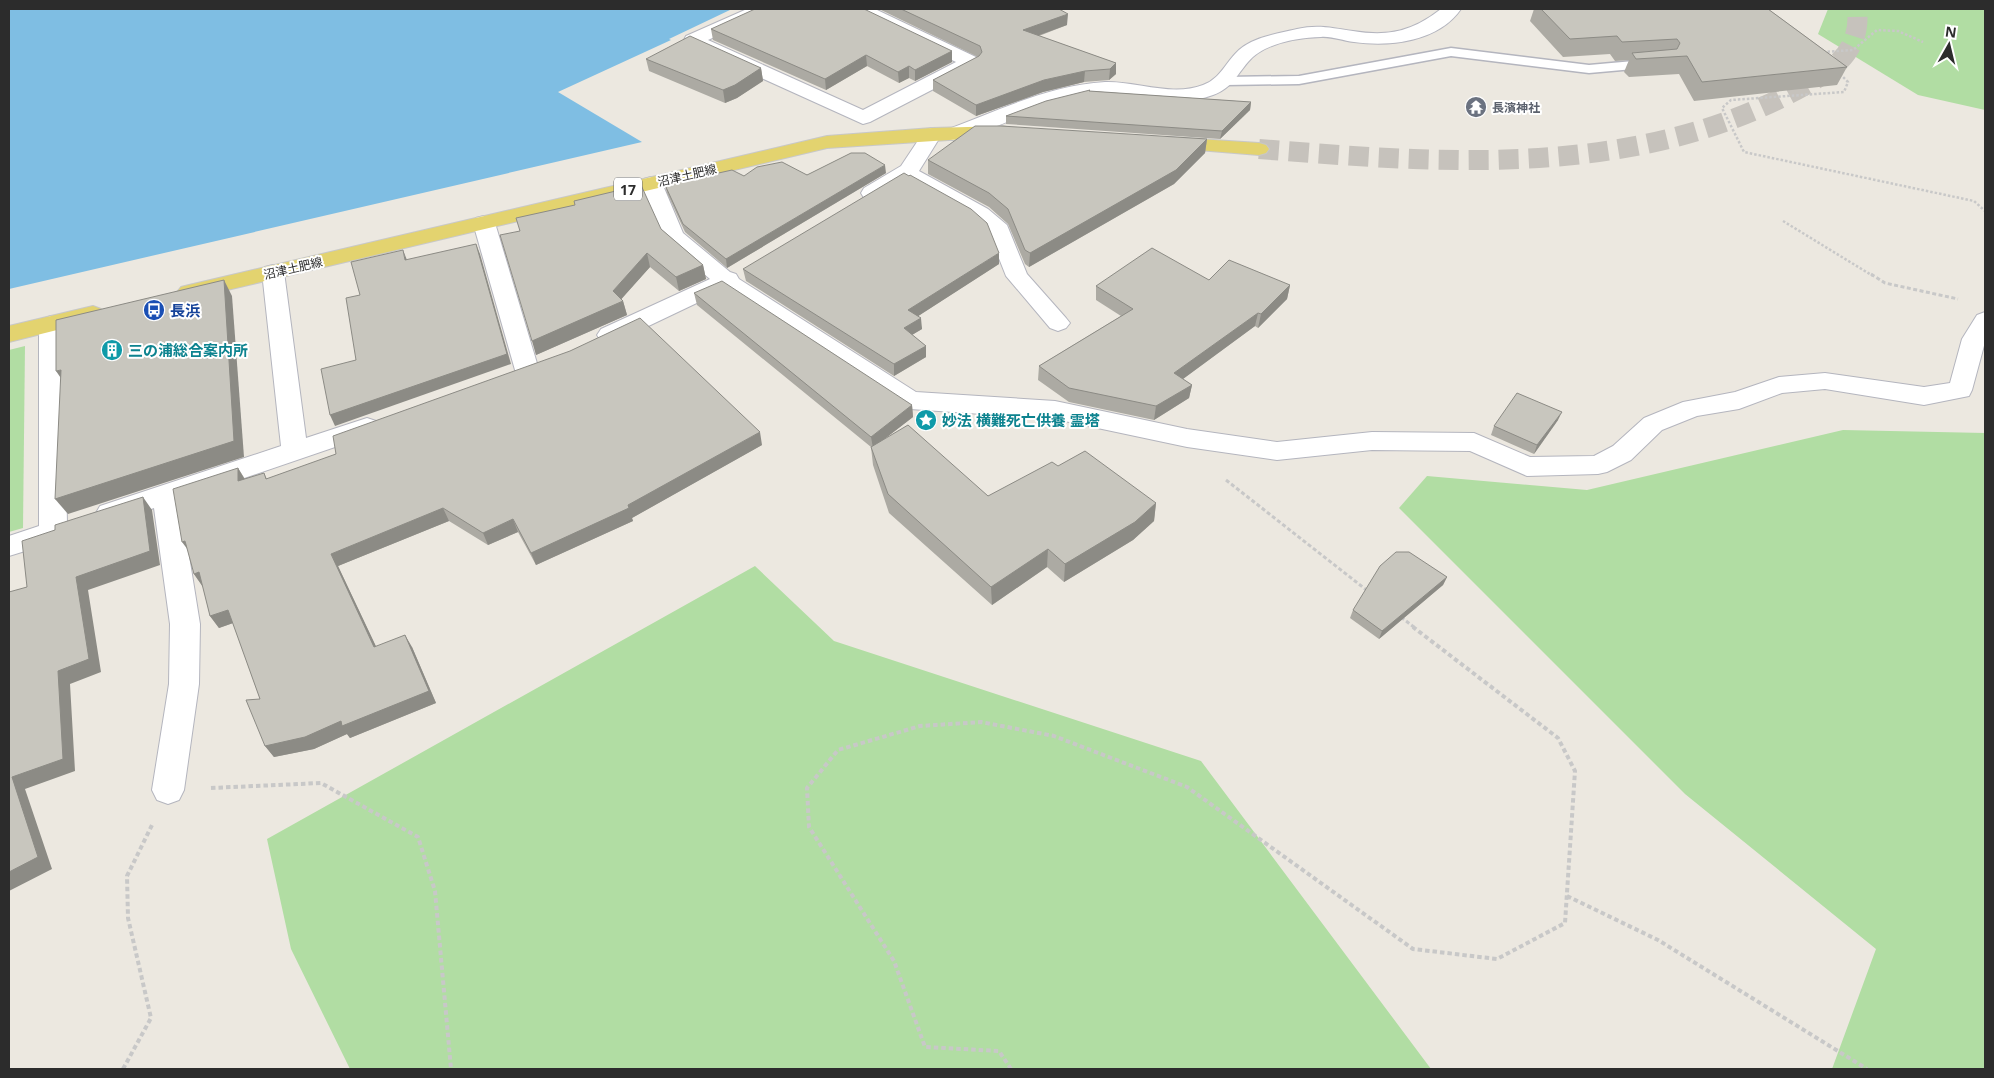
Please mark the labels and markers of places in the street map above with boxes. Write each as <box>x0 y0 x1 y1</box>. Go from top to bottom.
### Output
temple icon: 長濱神社 <box>1464 95 1488 119</box>
place label: 長濱神社 <box>1492 99 1540 116</box>
bus stop icon: 長浜 <box>142 298 166 322</box>
place label: 長浜 <box>170 300 201 320</box>
building icon: 三の浦総合案内所 <box>100 338 124 362</box>
place label: 三の浦総合案内所 <box>128 340 248 360</box>
place icon: 妙法 横難死亡供養 霊塔 <box>914 408 938 432</box>
place label: 妙法 横難死亡供養 霊塔 <box>942 410 1100 430</box>

